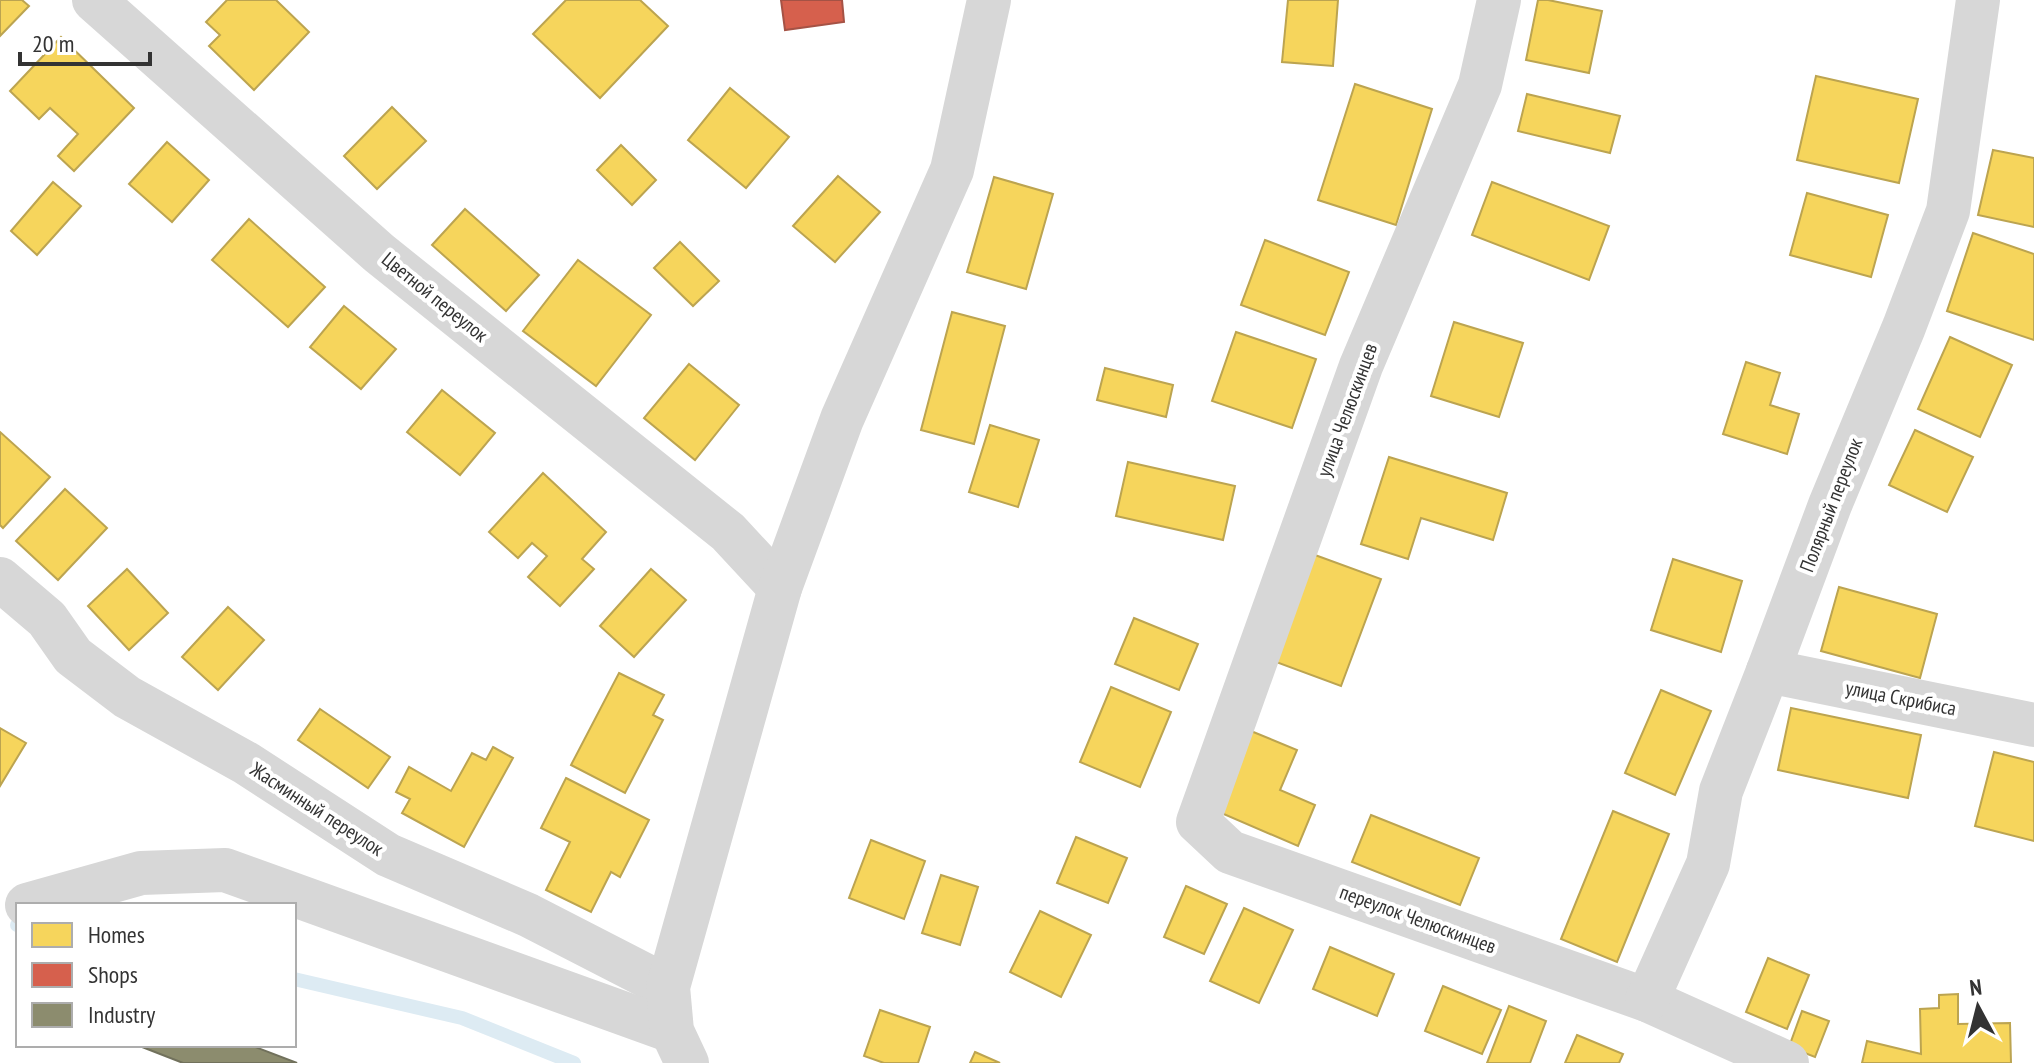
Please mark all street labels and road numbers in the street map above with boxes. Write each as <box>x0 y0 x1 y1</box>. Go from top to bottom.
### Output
street label: Цветной переулок <box>377 246 494 348</box>
street label: улица Челюскинцев <box>1311 340 1383 480</box>
street label: Полярный переулок <box>1794 434 1869 576</box>
street label: улица Скрибиса <box>1843 675 1959 721</box>
street label: Жасминный переулок <box>245 756 389 862</box>
street label: переулок Челюскинцев <box>1336 879 1500 959</box>

